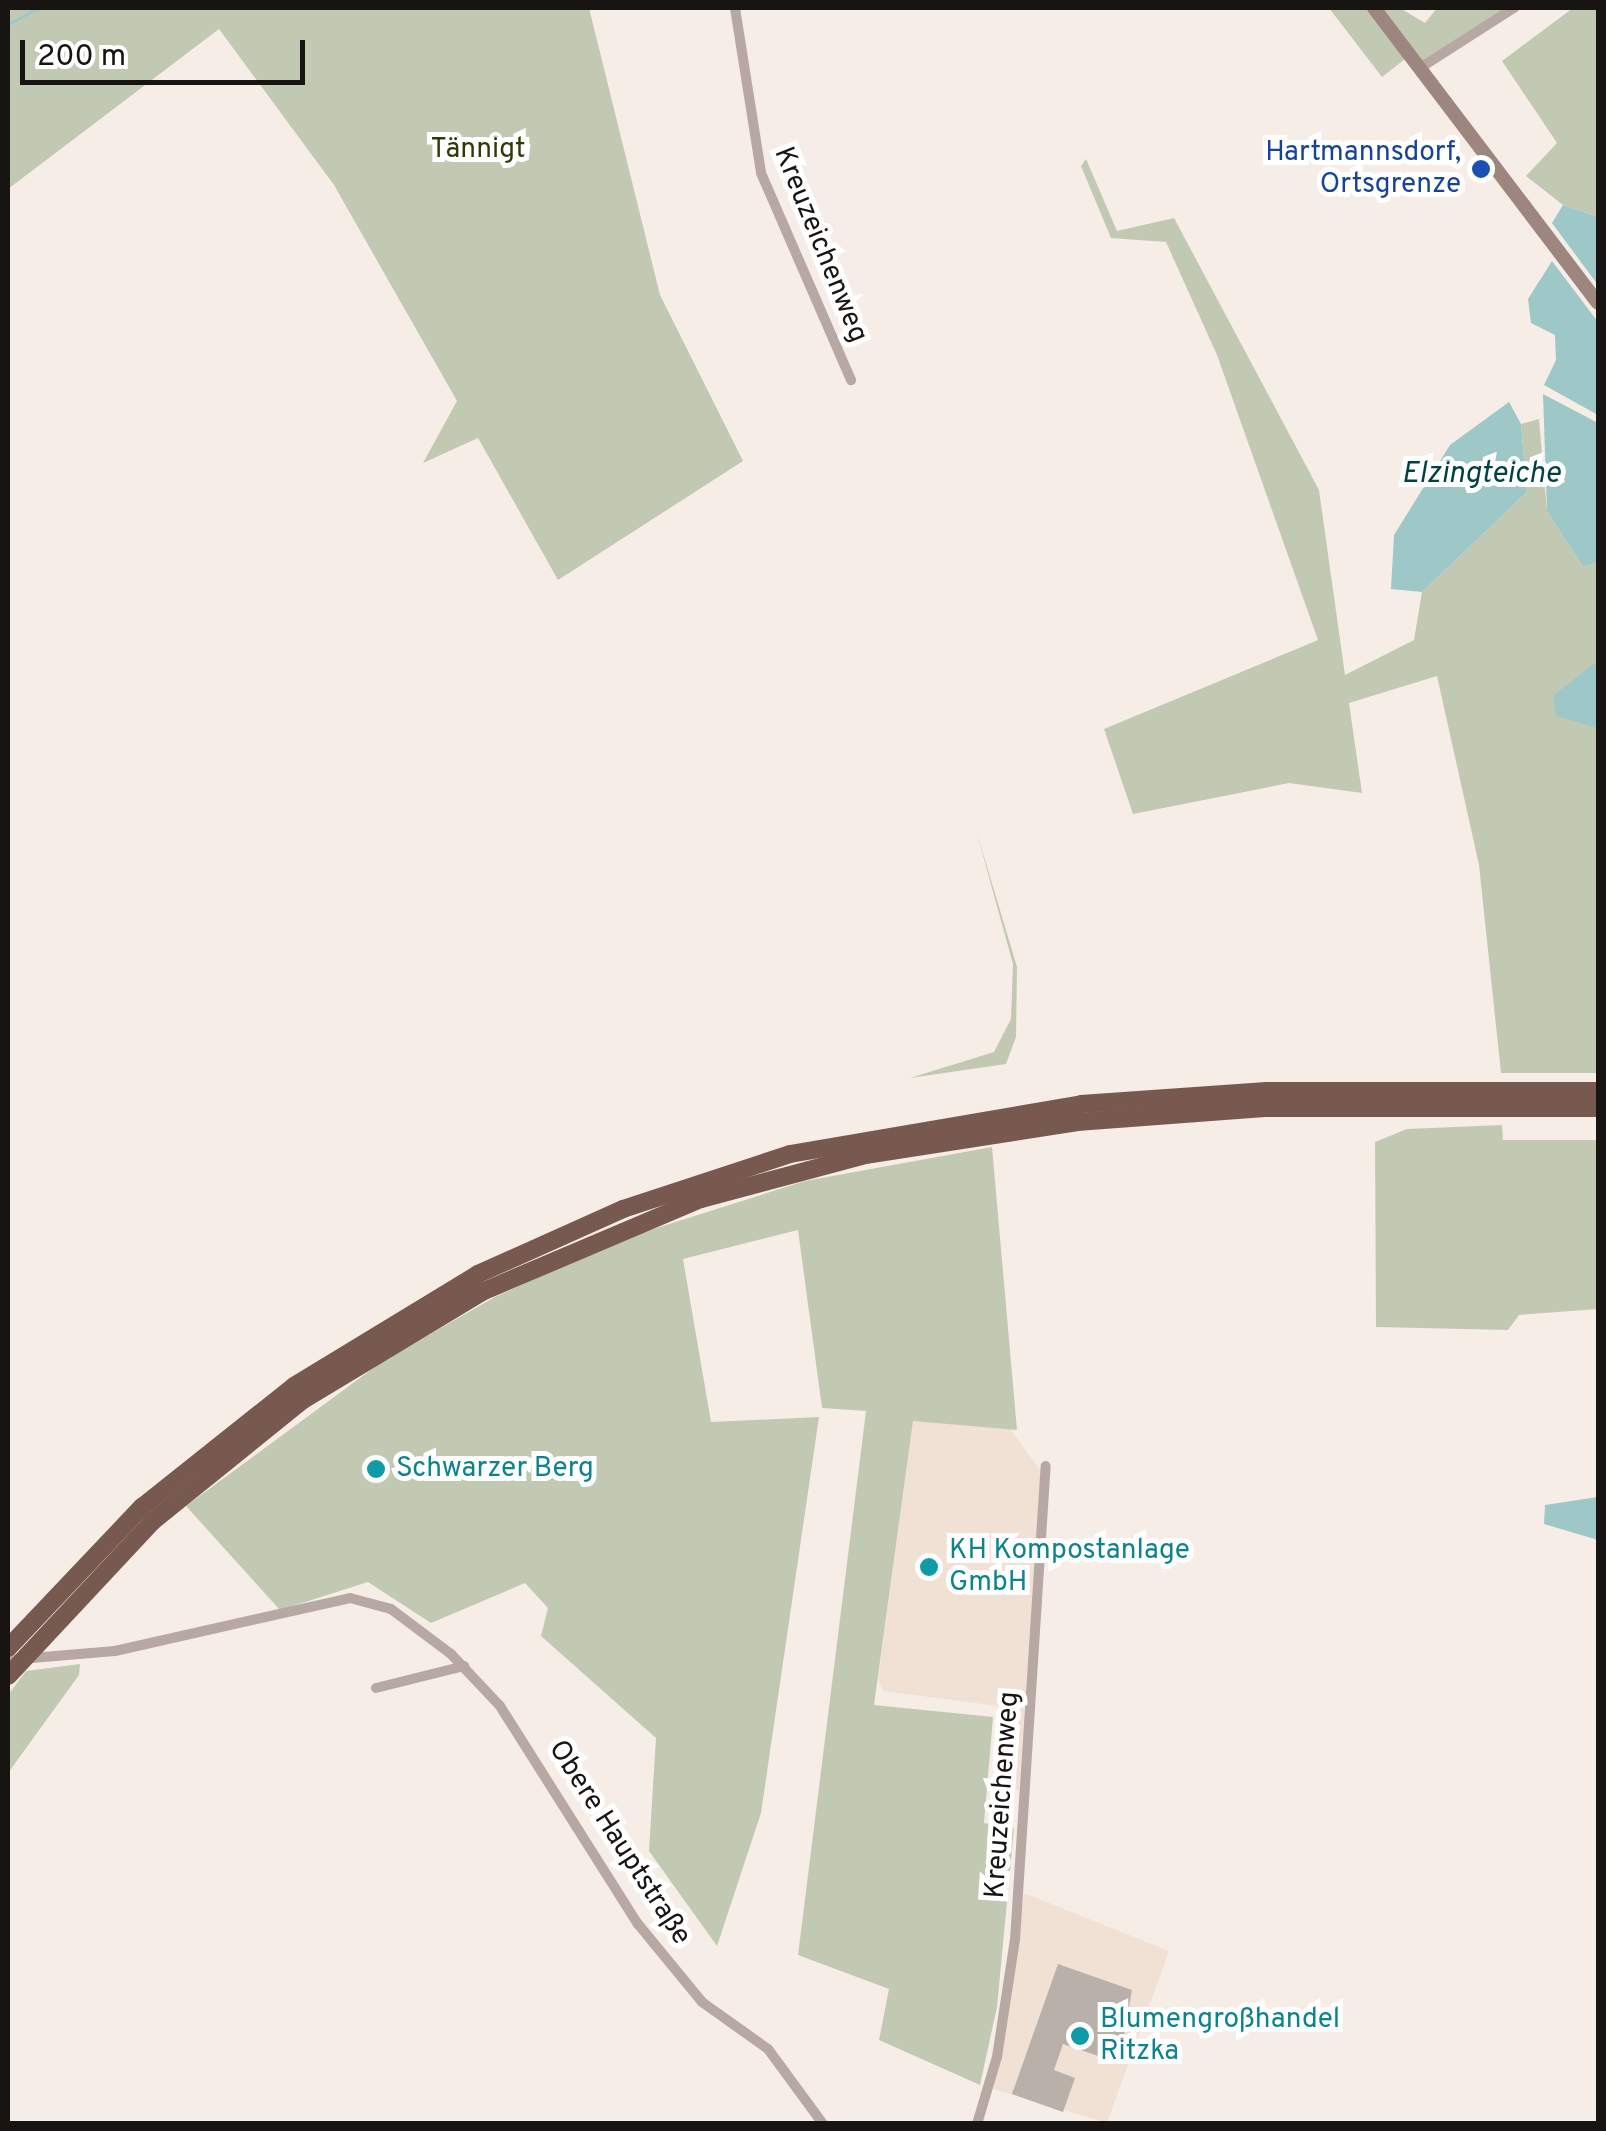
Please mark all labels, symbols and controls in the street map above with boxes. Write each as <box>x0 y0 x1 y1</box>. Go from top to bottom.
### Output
scale bar <box>25 20 310 82</box>
text: 200 m <box>37 39 126 76</box>
park label: Tännigt <box>430 133 526 167</box>
place label: Hartmannsdorf, Ortsgrenze <box>1265 136 1461 202</box>
street label: Kreuzeichenweg <box>766 142 874 348</box>
marker: Hartmannsdorf, Ortsgrenze <box>1470 158 1492 180</box>
water label: Elzingteiche <box>1402 457 1560 493</box>
place label: Schwarzer Berg <box>396 1452 594 1486</box>
marker: Schwarzer Berg <box>365 1458 387 1480</box>
place label: KH Kompostanlage GmbH <box>949 1534 1190 1600</box>
marker: KH Kompostanlage GmbH <box>918 1556 940 1578</box>
street label: Kreuzeichenweg <box>979 1690 1027 1900</box>
street label: Obere Hauptstraße <box>540 1734 698 1952</box>
place label: Blumengroßhandel Ritzka <box>1100 2003 1340 2069</box>
marker: Blumengroßhandel Ritzka <box>1069 2025 1091 2047</box>

